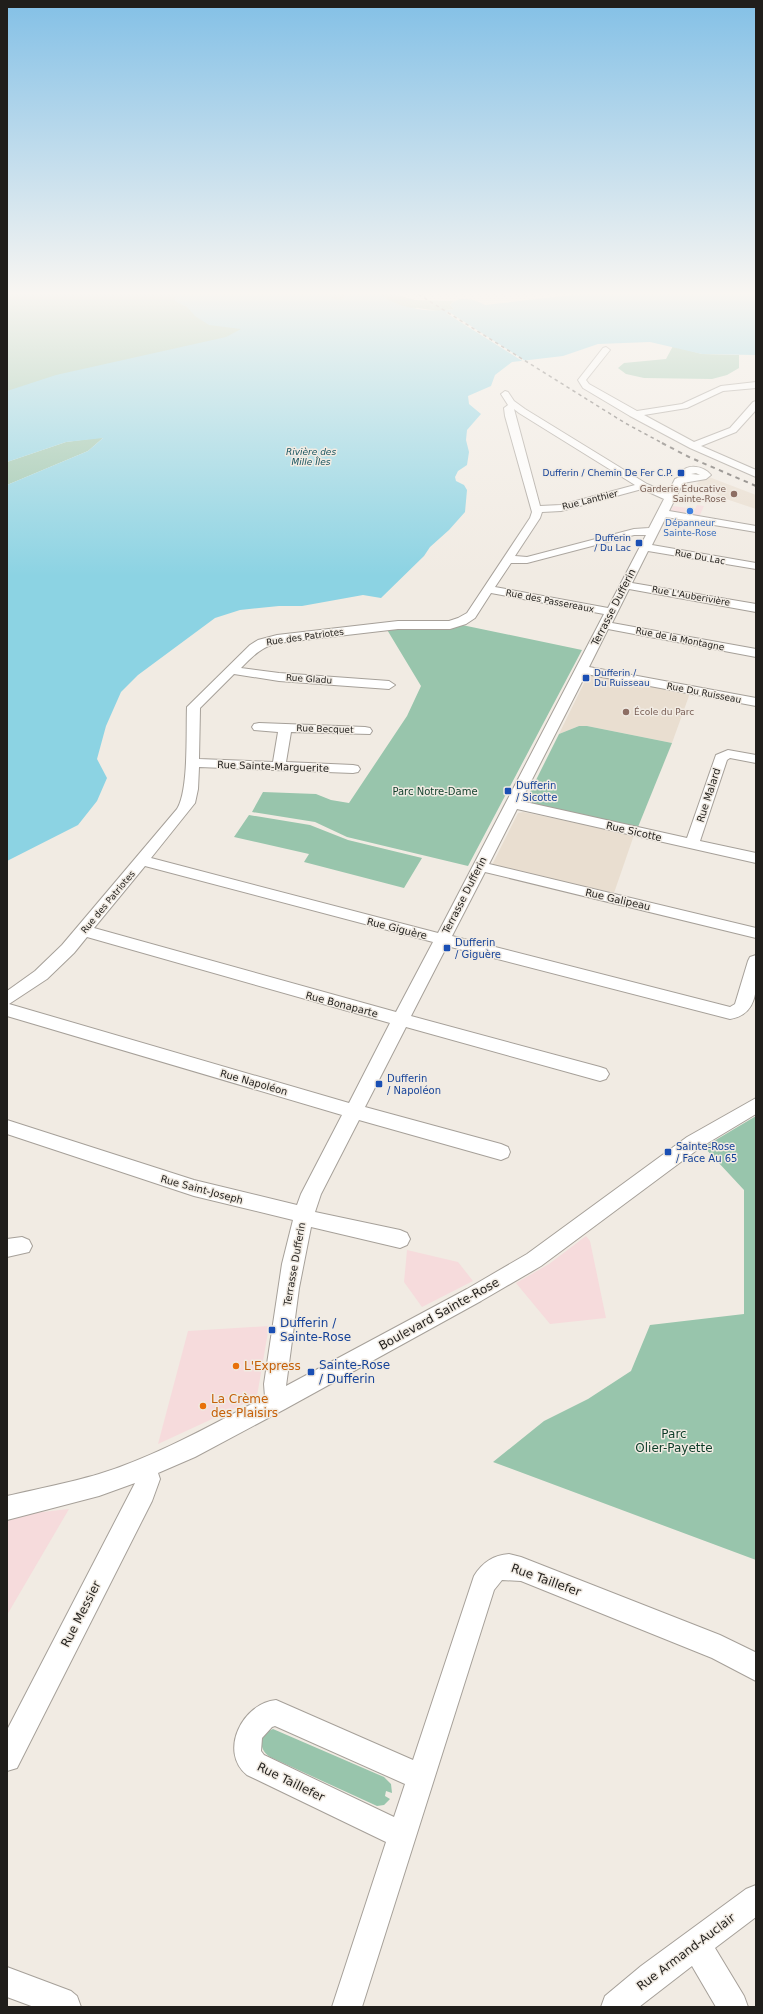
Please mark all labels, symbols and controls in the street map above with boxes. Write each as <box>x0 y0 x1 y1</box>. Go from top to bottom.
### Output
water label: Rivière des Mille Îles <box>286 447 336 467</box>
place label: Dufferin / Chemin De Fer C.P. <box>542 468 673 478</box>
marker: Dufferin / Chemin De Fer C.P. <box>676 468 686 478</box>
place label: Garderie Éducative Sainte-Rose <box>640 483 726 504</box>
street label: Rue Lanthier <box>561 488 619 512</box>
marker: Garderie Éducative Sainte-Rose <box>729 489 739 499</box>
marker: Dépanneur Sainte-Rose <box>685 506 695 516</box>
place label: Dépanneur Sainte-Rose <box>663 518 717 538</box>
place label: Dufferin / Du Lac <box>594 533 631 553</box>
marker: Dufferin / Du Lac <box>634 538 644 548</box>
street label: Rue Du Lac <box>674 548 726 566</box>
street label: Terrasse Dufferin <box>589 567 638 648</box>
street label: Rue L'Auberivière <box>651 584 731 608</box>
street label: Rue des Passereaux <box>505 588 596 615</box>
street label: Rue de la Montagne <box>635 626 726 653</box>
street label: Rue des Patriotes <box>266 627 345 647</box>
place label: Dufferin / Du Ruisseau <box>594 668 650 688</box>
street label: Rue Gladu <box>286 672 332 686</box>
marker: Dufferin / Du Ruisseau <box>581 673 591 683</box>
street label: Rue Du Ruisseau <box>666 681 742 705</box>
place label: École du Parc <box>634 706 694 717</box>
marker: École du Parc <box>621 707 631 717</box>
street label: Rue Becquet <box>296 723 354 735</box>
street label: Rue Sainte-Marguerite <box>217 759 329 774</box>
street label: Rue Malard <box>695 767 722 824</box>
place label: Dufferin / Sicotte <box>516 780 557 803</box>
park label: Parc Notre-Dame <box>392 786 478 797</box>
marker: Dufferin / Sicotte <box>503 786 513 796</box>
street label: Rue Sicotte <box>605 820 663 843</box>
street label: Terrasse Dufferin <box>440 855 489 936</box>
street label: Rue des Patriotes <box>79 869 137 935</box>
street label: Rue Galipeau <box>584 887 652 912</box>
street label: Rue Giguère <box>366 916 428 941</box>
place label: Dufferin / Giguère <box>455 937 501 960</box>
marker: Dufferin / Giguère <box>442 943 452 953</box>
street label: Rue Bonaparte <box>305 990 379 1019</box>
street label: Rue Napoléon <box>219 1068 289 1097</box>
place label: Dufferin / Napoléon <box>387 1073 441 1096</box>
marker: Dufferin / Napoléon <box>374 1079 384 1089</box>
place label: Sainte-Rose / Face Au 65 <box>676 1141 737 1164</box>
marker: Sainte-Rose / Face Au 65 <box>663 1147 673 1157</box>
street label: Rue Saint-Joseph <box>159 1173 244 1206</box>
street label: Terrasse Dufferin <box>282 1221 307 1308</box>
street label: Boulevard Sainte-Rose <box>376 1275 502 1353</box>
place label: Dufferin / Sainte-Rose <box>280 1316 351 1344</box>
marker: Dufferin / Sainte-Rose <box>267 1325 277 1335</box>
place label: Sainte-Rose / Dufferin <box>319 1358 390 1386</box>
place label: L'Express <box>244 1359 301 1373</box>
marker: L'Express <box>231 1361 241 1371</box>
marker: Sainte-Rose / Dufferin <box>306 1367 316 1377</box>
place label: La Crème des Plaisirs <box>211 1392 278 1420</box>
marker: La Crème des Plaisirs <box>198 1401 208 1411</box>
park label: Parc Olier-Payette <box>635 1427 713 1455</box>
street label: Rue Taillefer <box>509 1561 583 1599</box>
street label: Rue Messier <box>58 1578 104 1649</box>
street label: Rue Taillefer <box>255 1760 327 1804</box>
street label: Rue Armand-Auclair <box>634 1910 738 1993</box>

